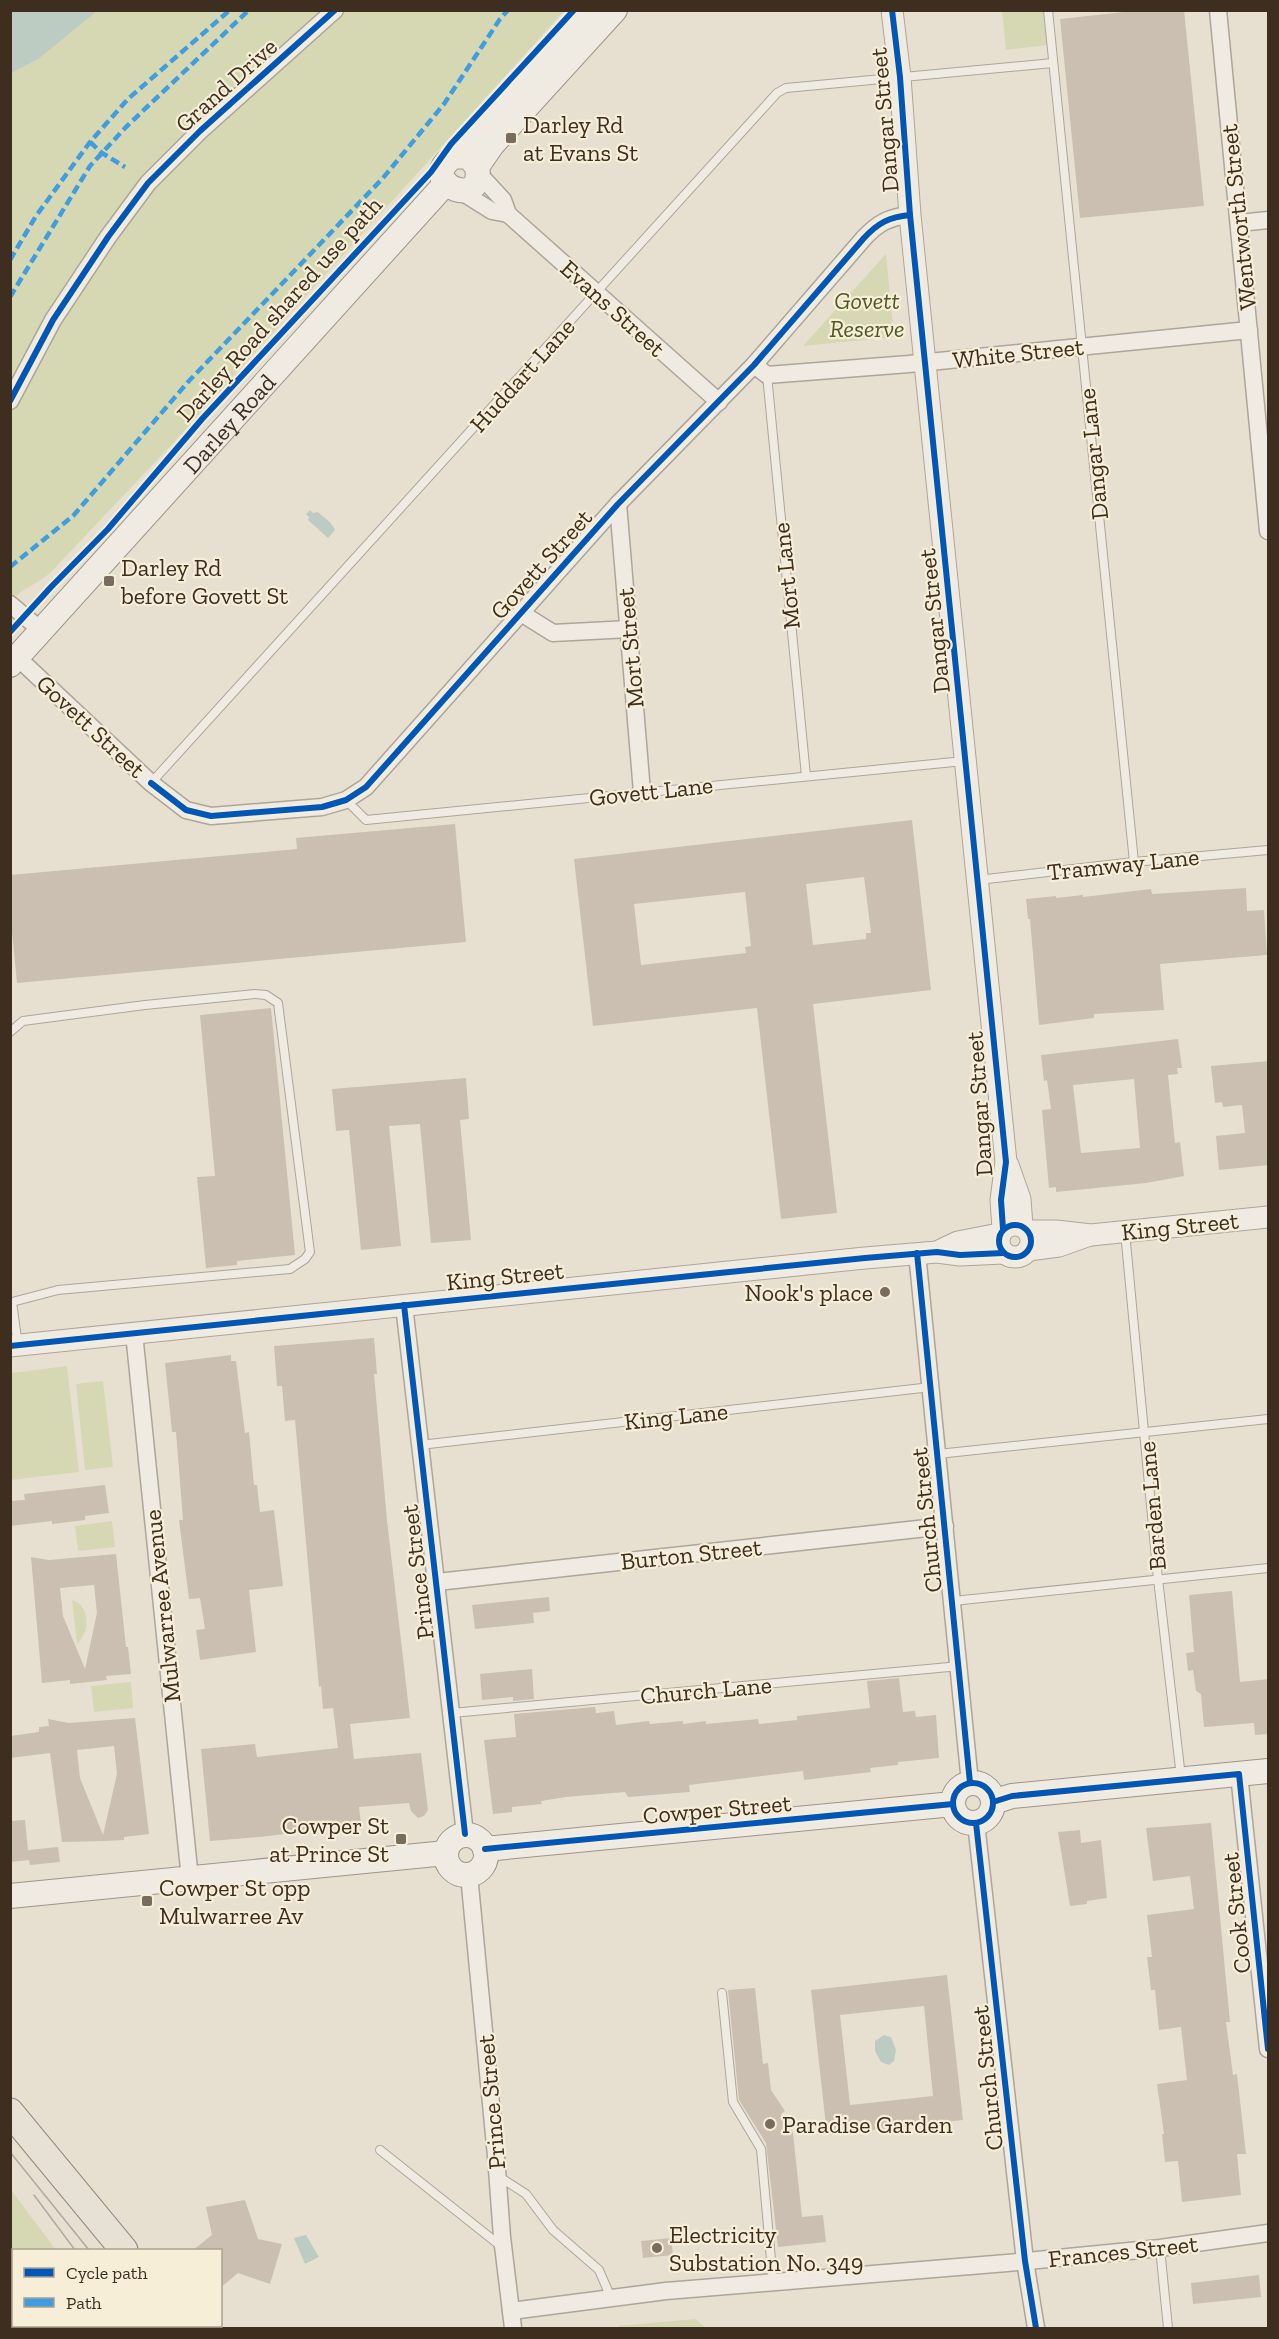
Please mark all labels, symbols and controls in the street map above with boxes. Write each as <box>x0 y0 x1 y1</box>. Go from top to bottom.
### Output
street label: Grand Drive <box>169 32 283 138</box>
street label: Dangar Street <box>863 46 905 194</box>
place label: Darley Rd at Evans St <box>523 110 638 167</box>
street label: Wentworth Street <box>1214 123 1262 311</box>
marker: Darley Rd at Evans St <box>504 131 518 145</box>
street label: Darley Road shared use path <box>170 190 388 428</box>
street label: Evans Street <box>555 253 671 363</box>
park label: Govett Reserve <box>829 286 905 343</box>
street label: Huddart Lane <box>463 312 581 438</box>
street label: White Street <box>951 332 1085 374</box>
street label: Darley Road <box>177 369 281 481</box>
street label: Dangar Lane <box>1072 387 1114 521</box>
street label: Govett Street <box>484 503 598 625</box>
street label: Mort Lane <box>766 521 806 631</box>
street label: Dangar Street <box>912 547 956 695</box>
place label: Darley Rd before Govett St <box>120 553 288 610</box>
marker: Darley Rd before Govett St <box>102 574 116 588</box>
street label: Mort Street <box>610 587 650 709</box>
street label: Govett Street <box>31 668 151 784</box>
street label: Govett Lane <box>588 770 714 812</box>
street label: Tramway Lane <box>1046 842 1200 886</box>
street label: Dangar Street <box>959 1030 999 1177</box>
street label: King Street <box>1120 1205 1240 1247</box>
street label: King Street <box>445 1255 565 1297</box>
place label: Nook's place <box>745 1278 873 1307</box>
marker: Nook's place <box>878 1285 892 1299</box>
street label: King Lane <box>623 1396 729 1436</box>
street label: Barden Lane <box>1132 1440 1172 1572</box>
street label: Church Street <box>904 1446 948 1594</box>
street label: Prince Street <box>394 1503 440 1641</box>
street label: Mulwarree Avenue <box>137 1508 187 1704</box>
street label: Burton Street <box>619 1532 763 1576</box>
street label: Church Lane <box>639 1670 773 1710</box>
street label: Cowper Street <box>642 1788 792 1830</box>
place label: Cowper St at Prince St <box>269 1811 389 1868</box>
marker: Cowper St at Prince St <box>394 1832 408 1846</box>
street label: Cook Street <box>1215 1851 1257 1975</box>
place label: Cowper St opp Mulwarree Av <box>159 1873 310 1930</box>
marker: Cowper St opp Mulwarree Av <box>140 1894 154 1908</box>
street label: Church Street <box>965 2004 1009 2152</box>
street label: Prince Street <box>471 2033 511 2171</box>
place label: Paradise Garden <box>782 2110 953 2139</box>
marker: Paradise Garden <box>763 2117 777 2131</box>
place label: Electricity Substation No. 349 <box>669 2220 863 2277</box>
street label: Frances Street <box>1047 2229 1199 2273</box>
marker: Electricity Substation No. 349 <box>650 2241 664 2255</box>
legend <box>12 2249 222 2327</box>
text: Cycle path <box>66 2262 148 2284</box>
text: Path <box>66 2292 102 2314</box>

